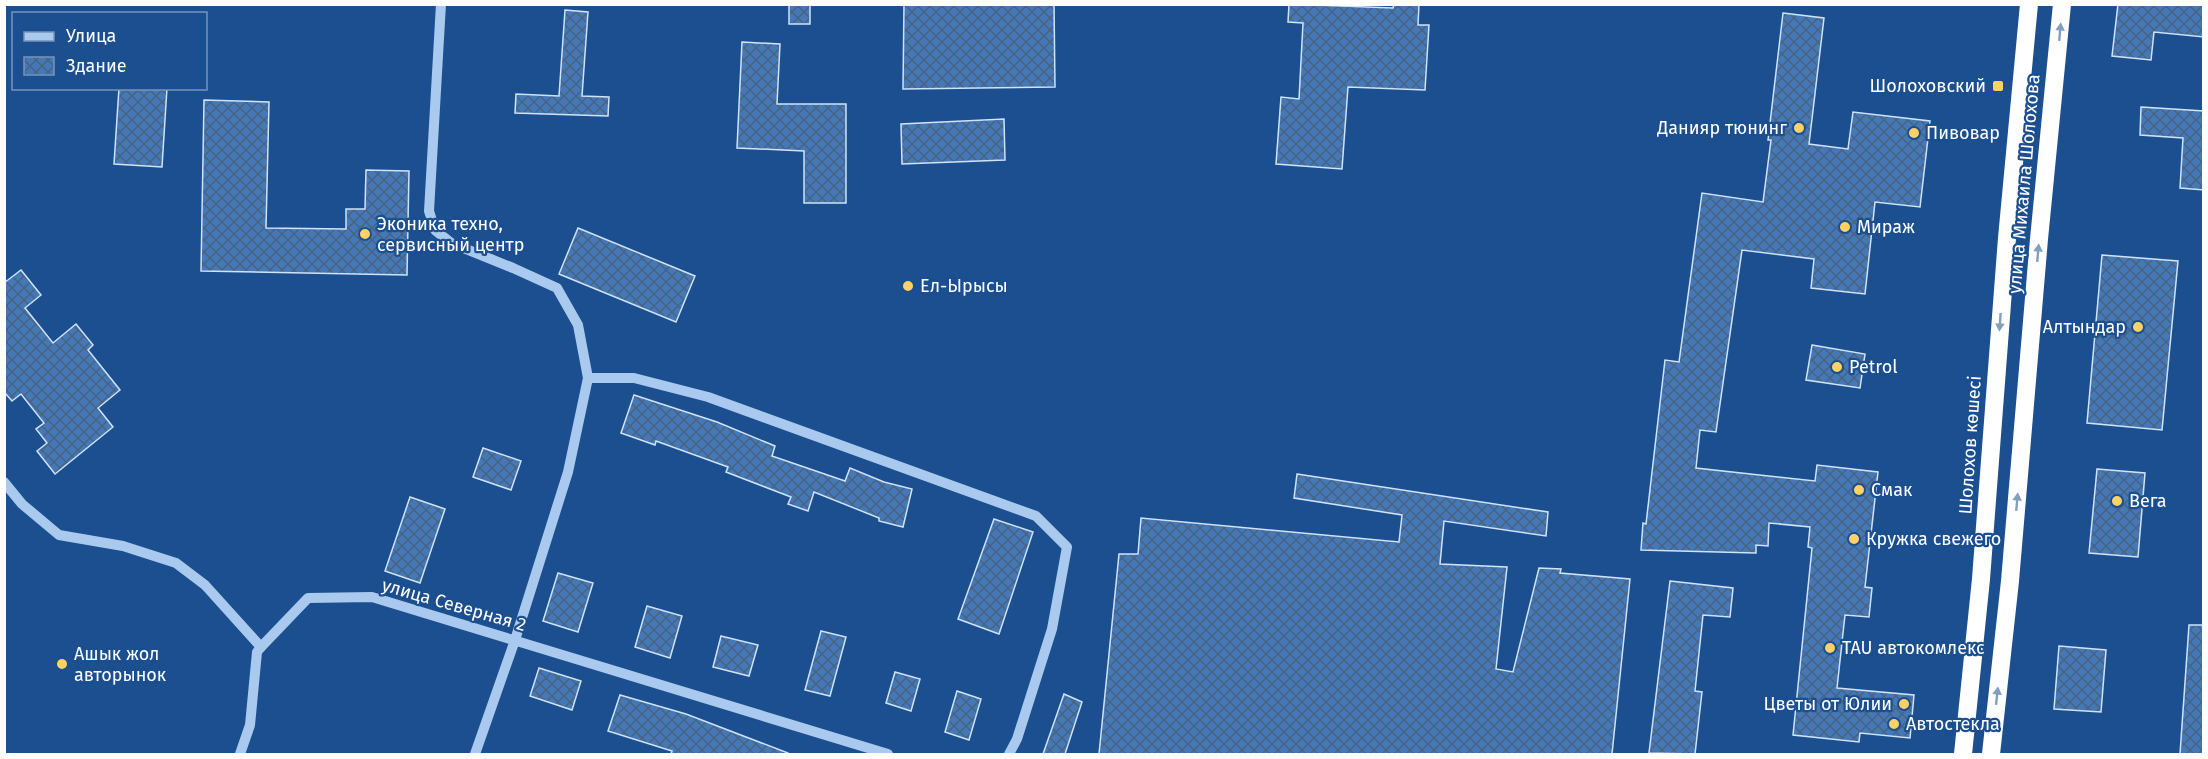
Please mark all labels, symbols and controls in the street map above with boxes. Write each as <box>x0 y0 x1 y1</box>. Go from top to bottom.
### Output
legend <box>12 12 207 90</box>
one-way arrow <box>2055 23 2065 42</box>
text: Улица <box>66 25 116 47</box>
text: Здание <box>66 55 127 77</box>
street label: улица Михаила Шолохова <box>2003 73 2045 295</box>
place label: Шолоховский <box>1870 75 1986 97</box>
marker: Шолоховский <box>1991 79 2005 93</box>
place label: Данияр тюнинг <box>1656 117 1787 139</box>
marker: Данияр тюнинг <box>1792 121 1806 135</box>
place label: Пивовар <box>1926 122 2000 144</box>
marker: Пивовар <box>1907 126 1921 140</box>
place label: Эконика техно, сервисный центр <box>377 213 524 256</box>
place label: Мираж <box>1857 216 1915 238</box>
marker: Мираж <box>1838 220 1852 234</box>
marker: Эконика техно, сервисный центр <box>358 227 372 241</box>
one-way arrow <box>2033 243 2043 262</box>
place label: Ел-Ырысы <box>920 275 1008 297</box>
marker: Ел-Ырысы <box>901 279 915 293</box>
one-way arrow <box>1996 312 2005 331</box>
place label: Алтындар <box>2043 316 2126 338</box>
marker: Алтындар <box>2131 320 2145 334</box>
place label: Petrol <box>1849 356 1897 378</box>
marker: Petrol <box>1830 360 1844 374</box>
street label: Шолохов көшесі <box>1954 375 1986 515</box>
place label: Смак <box>1871 479 1913 501</box>
marker: Смак <box>1852 483 1866 497</box>
place label: Вега <box>2129 490 2167 512</box>
one-way arrow <box>2012 493 2022 512</box>
marker: Вега <box>2110 494 2124 508</box>
place label: Кружка свежего <box>1866 528 2001 550</box>
marker: Кружка свежего <box>1847 532 1861 546</box>
street label: улица Северная 2 <box>379 574 529 636</box>
place label: TAU автокомлекс <box>1842 637 1985 659</box>
marker: TAU автокомлекс <box>1823 641 1837 655</box>
place label: Ашык жол авторынок <box>74 643 167 686</box>
marker: Ашык жол авторынок <box>55 657 69 671</box>
one-way arrow <box>1992 687 2002 706</box>
place label: Цветы от Юлии <box>1764 693 1892 715</box>
marker: Цветы от Юлии <box>1897 697 1911 711</box>
place label: Автостекла <box>1906 713 2000 735</box>
marker: Автостекла <box>1887 717 1901 731</box>

